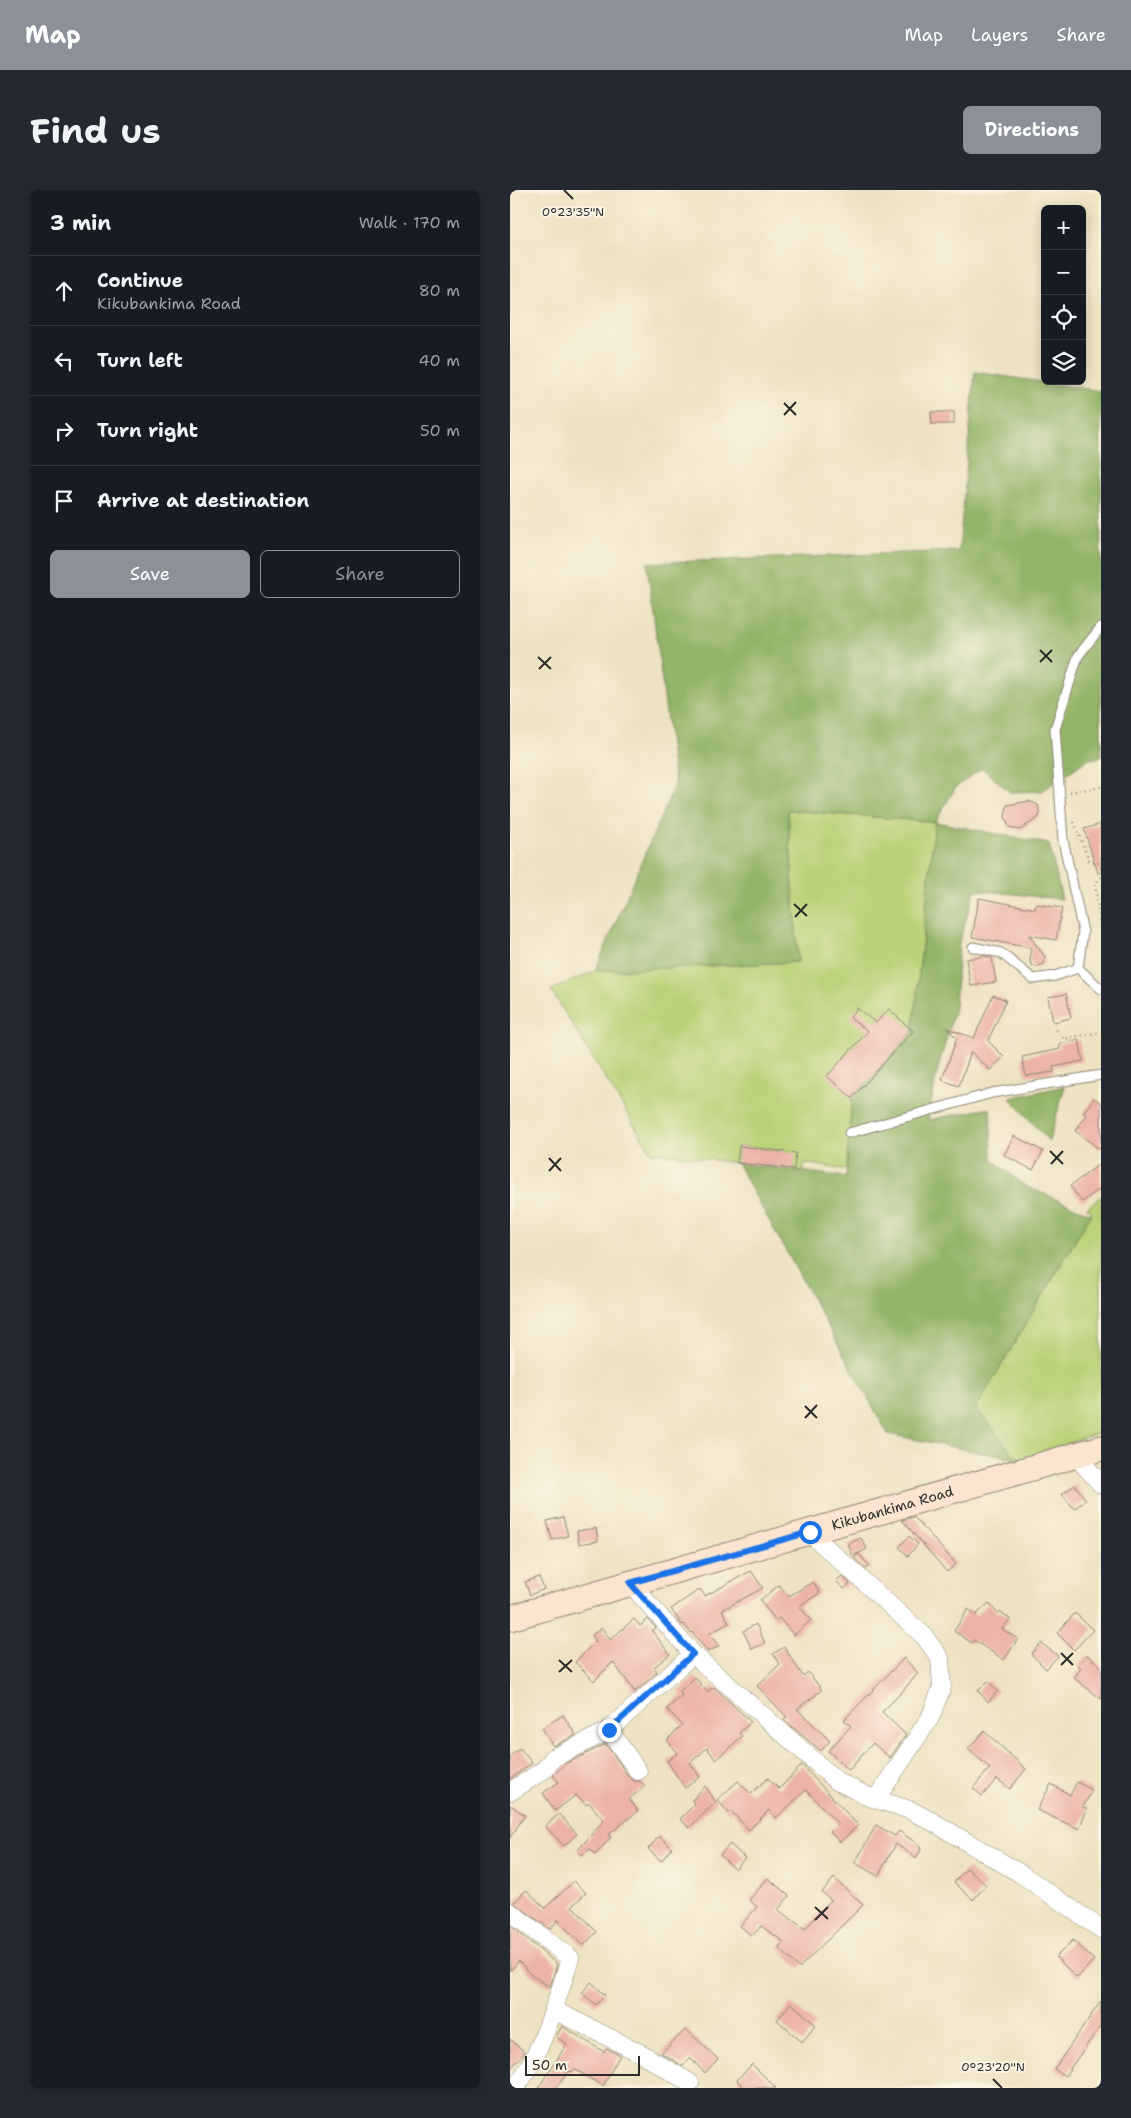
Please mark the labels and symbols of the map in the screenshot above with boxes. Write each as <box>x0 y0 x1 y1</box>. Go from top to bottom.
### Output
text: 0°23'35"N <box>542 204 604 220</box>
street label: Kikubankima Road <box>829 1482 956 1534</box>
route start <box>799 1521 822 1544</box>
route end <box>598 1719 621 1742</box>
scale bar <box>525 2053 640 2076</box>
text: 0°23'20"N <box>961 2059 1025 2075</box>

